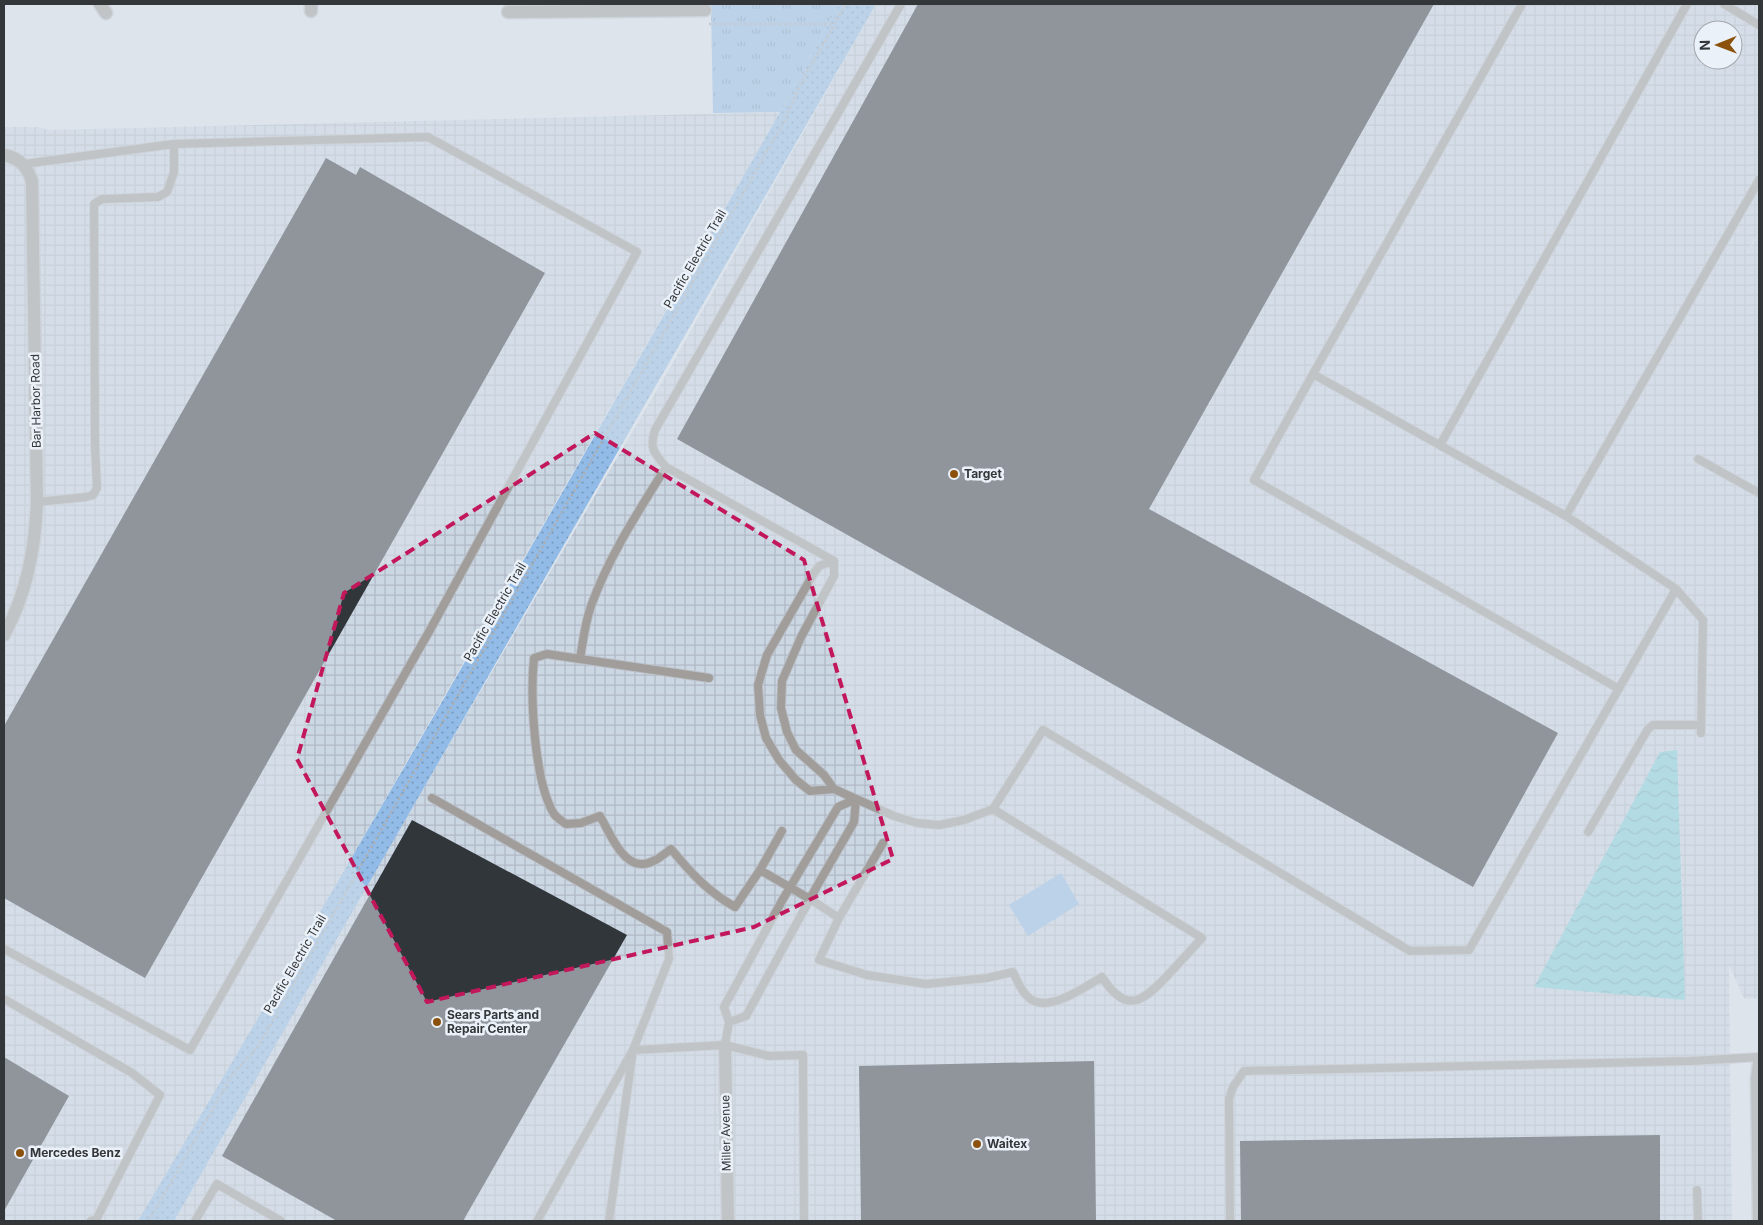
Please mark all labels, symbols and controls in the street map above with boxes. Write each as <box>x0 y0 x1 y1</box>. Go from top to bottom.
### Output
north arrow <box>1693 20 1743 70</box>
text: N <box>1696 40 1713 51</box>
street label: Pacific Electric Trail <box>660 207 729 311</box>
street label: Bar Harbor Road <box>27 354 44 448</box>
place label: Target <box>964 466 1002 481</box>
marker: Target <box>948 468 960 480</box>
street label: Pacific Electric Trail <box>460 560 529 664</box>
street label: Pacific Electric Trail <box>260 912 329 1016</box>
place label: Sears Parts and Repair Center <box>447 1007 539 1036</box>
marker: Sears Parts and Repair Center <box>431 1016 443 1028</box>
street label: Miller Avenue <box>717 1095 734 1171</box>
place label: Waitex <box>987 1136 1027 1151</box>
marker: Waitex <box>971 1138 983 1150</box>
place label: Mercedes Benz <box>30 1145 121 1160</box>
marker: Mercedes Benz <box>14 1147 26 1159</box>

